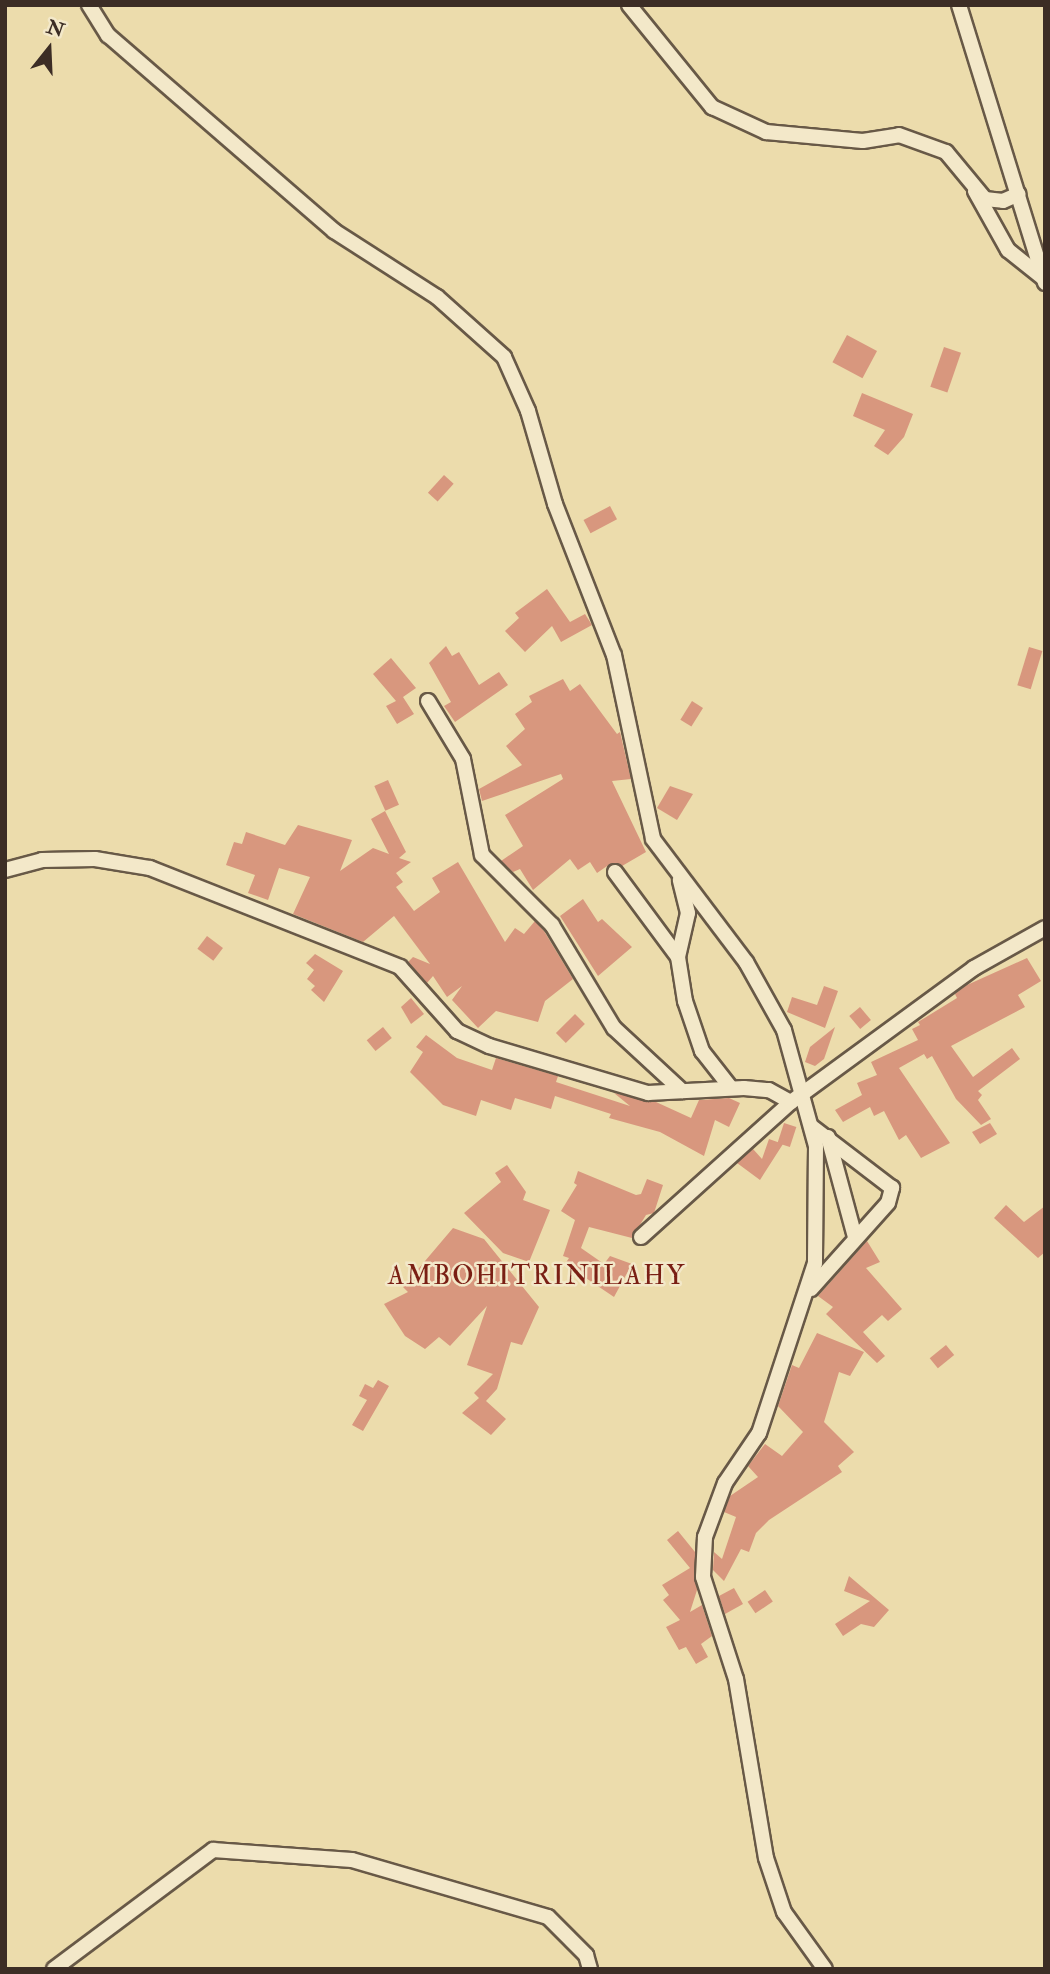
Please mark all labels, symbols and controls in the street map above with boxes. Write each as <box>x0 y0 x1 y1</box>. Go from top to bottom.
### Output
north arrow <box>14 14 84 84</box>
text: N <box>44 15 67 43</box>
district label: AMBOHITRINILAHY <box>390 1261 684 1293</box>

